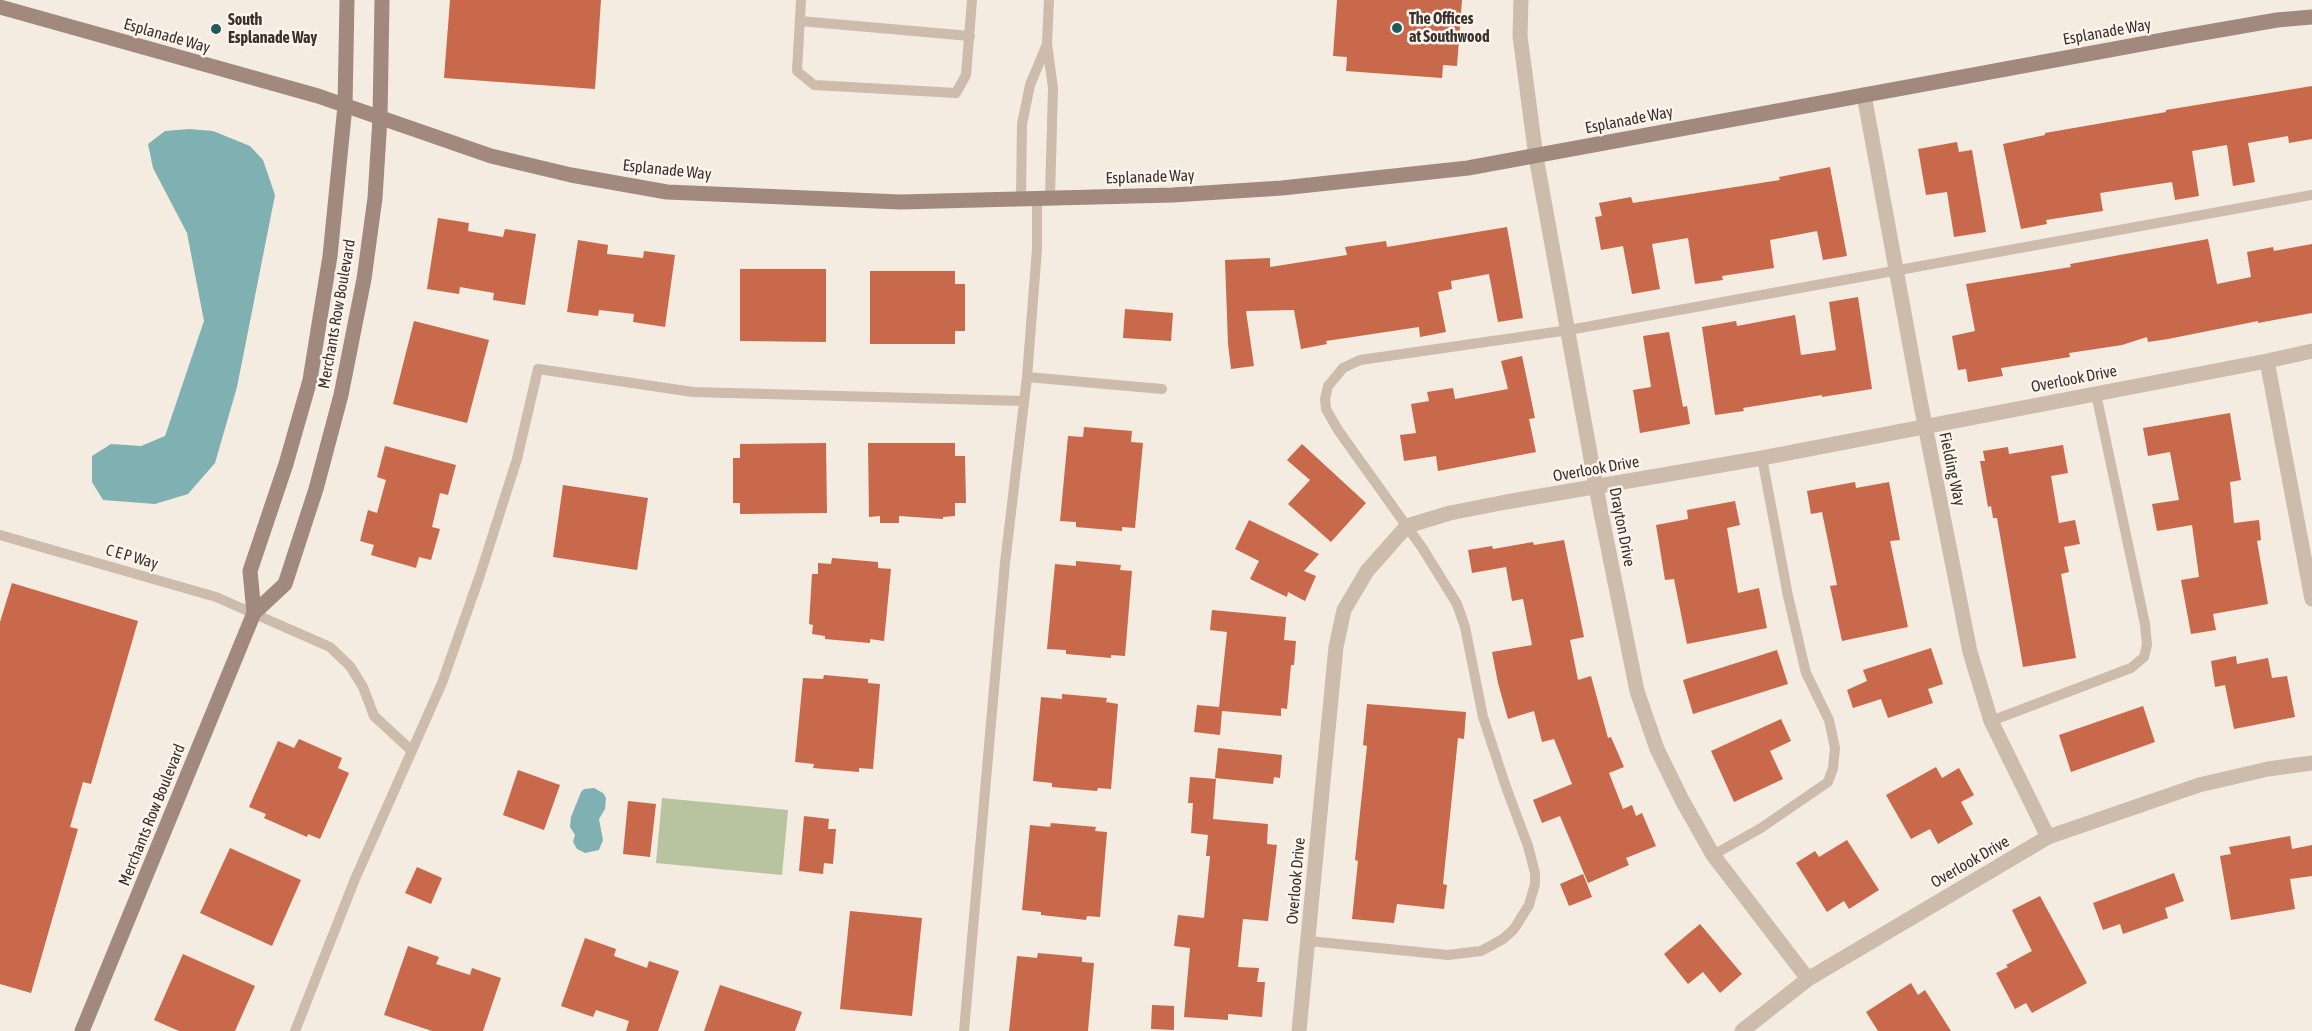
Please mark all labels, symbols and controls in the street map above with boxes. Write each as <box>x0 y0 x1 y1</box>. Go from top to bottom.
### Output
place label: The Offices at Southwood <box>1409 9 1490 47</box>
place label: South Esplanade Way <box>228 10 317 48</box>
street label: Esplanade Way <box>122 14 212 58</box>
street label: Esplanade Way <box>2061 15 2153 49</box>
marker: The Offices at Southwood <box>1390 21 1404 35</box>
marker: South Esplanade Way <box>209 22 223 36</box>
street label: Esplanade Way <box>1583 102 1675 138</box>
street label: Esplanade Way <box>622 156 712 184</box>
street label: Esplanade Way <box>1105 166 1195 188</box>
street label: Merchants Row Boulevard <box>314 238 360 390</box>
street label: Overlook Drive <box>2029 361 2119 397</box>
street label: Fielding Way <box>1935 430 1969 508</box>
street label: Overlook Drive <box>1551 452 1641 486</box>
street label: Drayton Drive <box>1605 486 1639 568</box>
street label: C E P Way <box>104 540 160 574</box>
street label: Merchants Row Boulevard <box>115 741 189 889</box>
street label: Overlook Drive <box>1927 832 2013 892</box>
street label: Overlook Drive <box>1283 837 1309 925</box>

